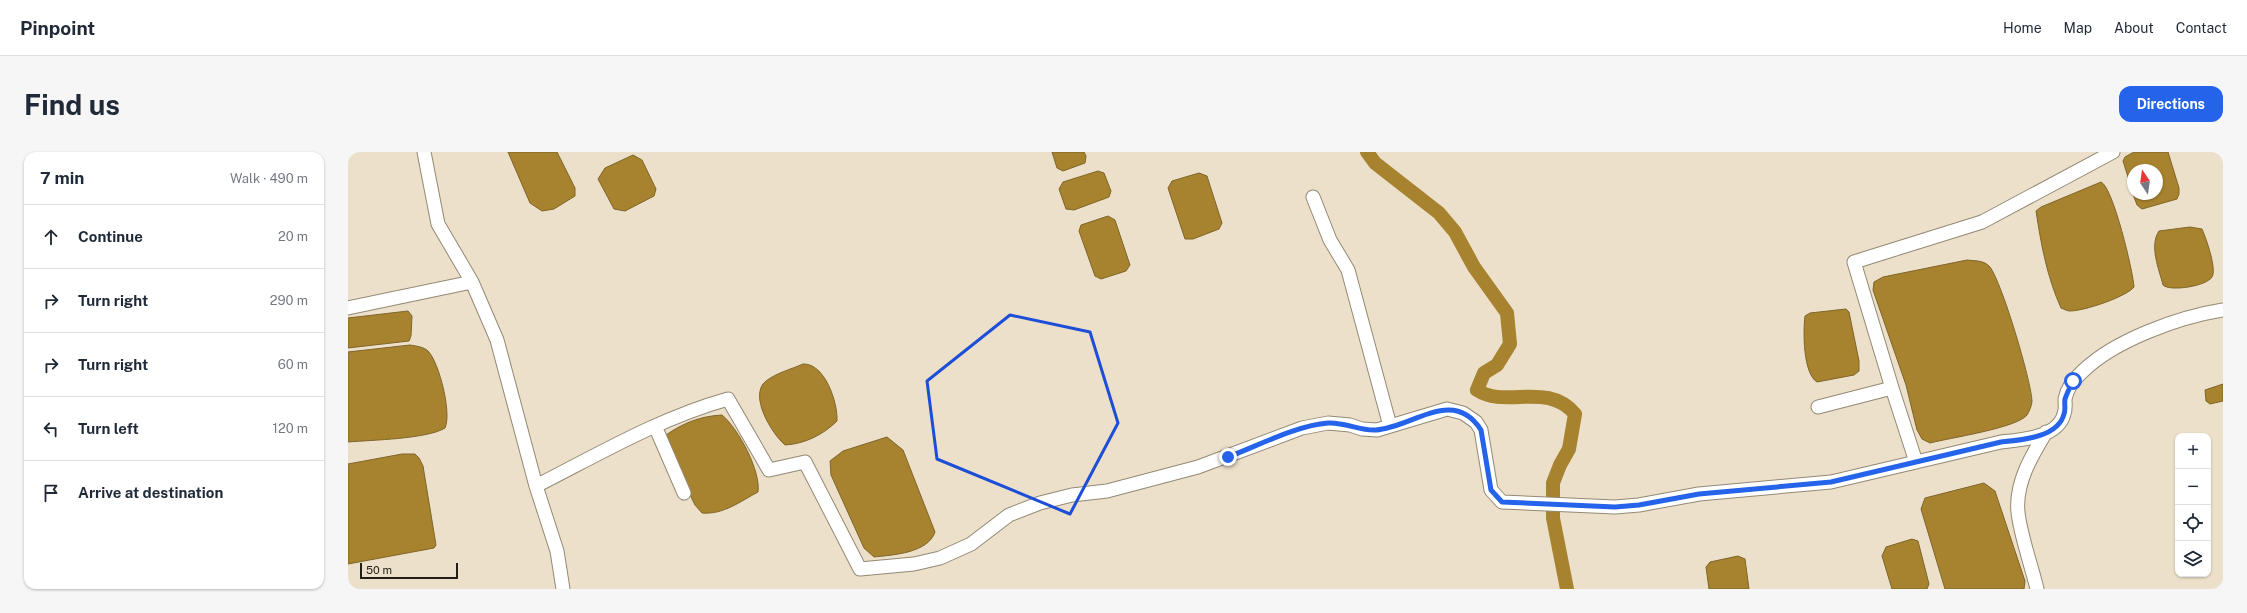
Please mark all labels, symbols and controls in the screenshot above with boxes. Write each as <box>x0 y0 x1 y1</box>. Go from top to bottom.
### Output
text: Pinpoint <box>20 17 95 39</box>
text: Home <box>2003 20 2042 36</box>
text: Map <box>2064 20 2092 36</box>
text: About <box>2114 20 2154 36</box>
text: Contact <box>2176 20 2227 36</box>
button: Directions <box>2119 86 2223 122</box>
text: Find us <box>24 88 120 121</box>
north arrow <box>2127 164 2163 200</box>
text: 7 min <box>40 168 84 188</box>
text: Walk · 490 m <box>230 171 308 186</box>
icon: ahead <box>40 226 62 248</box>
text: Continue <box>78 228 143 245</box>
text: 20 m <box>278 229 308 244</box>
icon: right <box>40 290 62 312</box>
text: Turn right <box>78 292 148 309</box>
text: 290 m <box>270 293 308 308</box>
icon: right <box>40 354 62 376</box>
text: Turn right <box>78 356 148 373</box>
text: 60 m <box>278 357 308 372</box>
route start <box>2064 372 2082 390</box>
icon: left <box>40 418 62 440</box>
text: Turn left <box>78 420 139 437</box>
text: 120 m <box>273 421 308 436</box>
map controls <box>2175 433 2211 577</box>
button: + <box>2175 433 2211 469</box>
route end <box>1219 448 1237 466</box>
button: − <box>2175 469 2211 505</box>
icon: arrive <box>40 482 62 504</box>
text: Arrive at destination <box>78 484 223 501</box>
button: locate <box>2175 505 2211 541</box>
button: layers <box>2175 541 2211 577</box>
scale bar <box>360 561 458 580</box>
text: 50 m <box>366 564 392 576</box>

